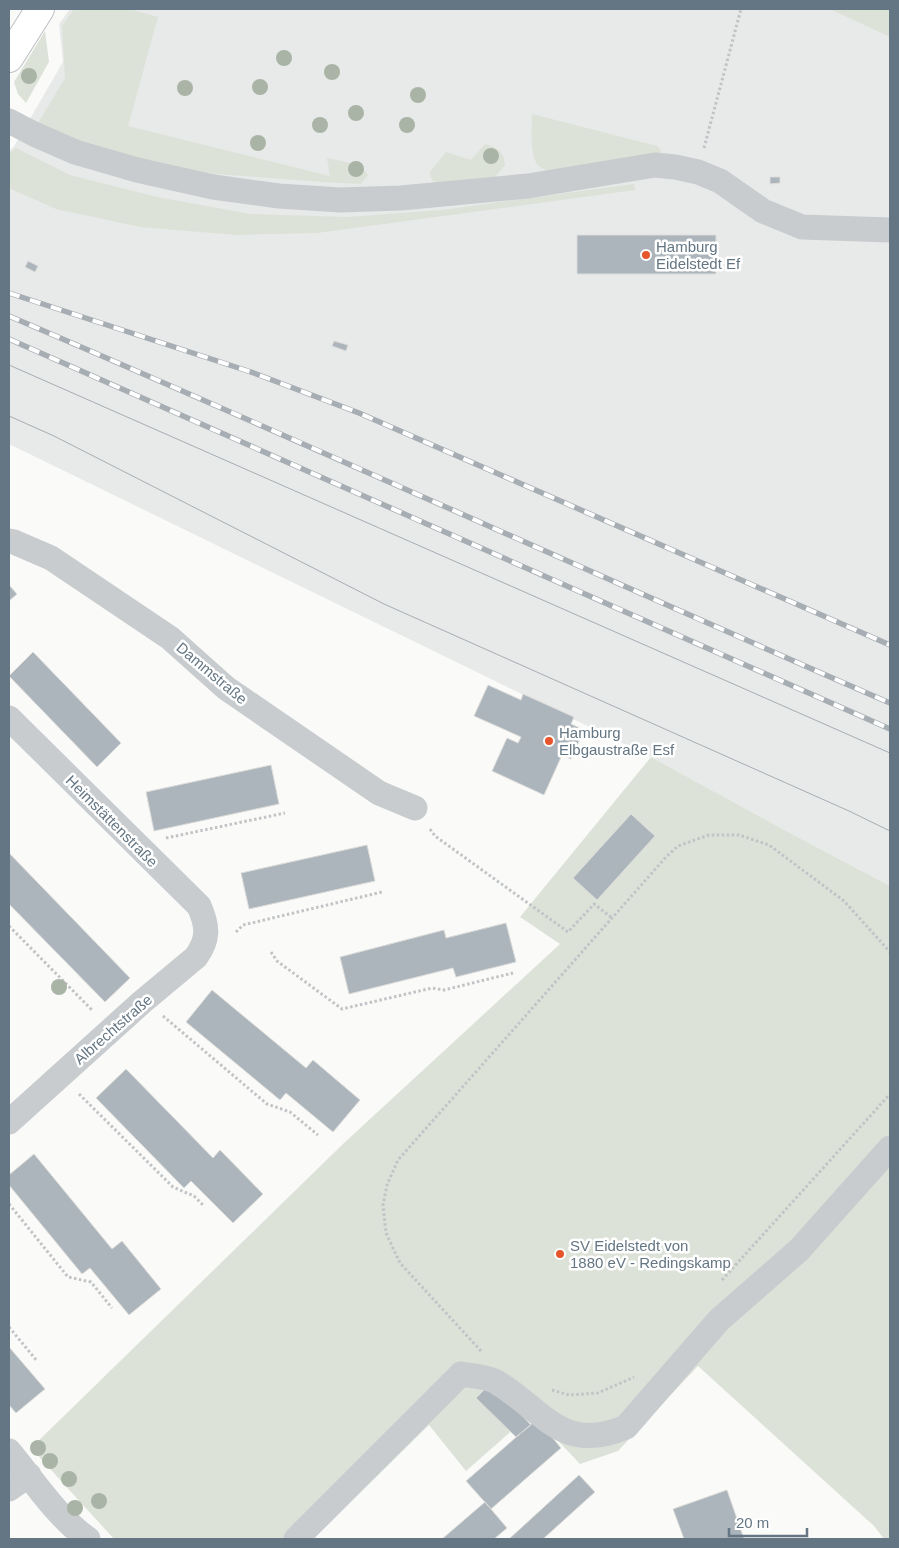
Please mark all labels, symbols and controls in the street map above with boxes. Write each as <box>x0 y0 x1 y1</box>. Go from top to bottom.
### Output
place label: Hamburg Eidelstedt Ef <box>656 238 741 272</box>
marker: Hamburg Eidelstedt Ef <box>640 249 652 261</box>
street label: Dammstraße <box>173 639 251 707</box>
place label: Hamburg Elbgaustraße Esf <box>559 724 675 758</box>
marker: Hamburg Elbgaustraße Esf <box>543 735 555 747</box>
street label: Heimstättenstraße <box>63 772 161 870</box>
street label: Albrechtstraße <box>71 991 155 1067</box>
place label: SV Eidelstedt von 1880 eV - Redingskamp <box>570 1237 731 1271</box>
marker: SV Eidelstedt von 1880 eV - Redingskamp <box>554 1248 566 1260</box>
scale bar <box>729 1506 806 1538</box>
text: 20 m <box>736 1514 769 1531</box>

